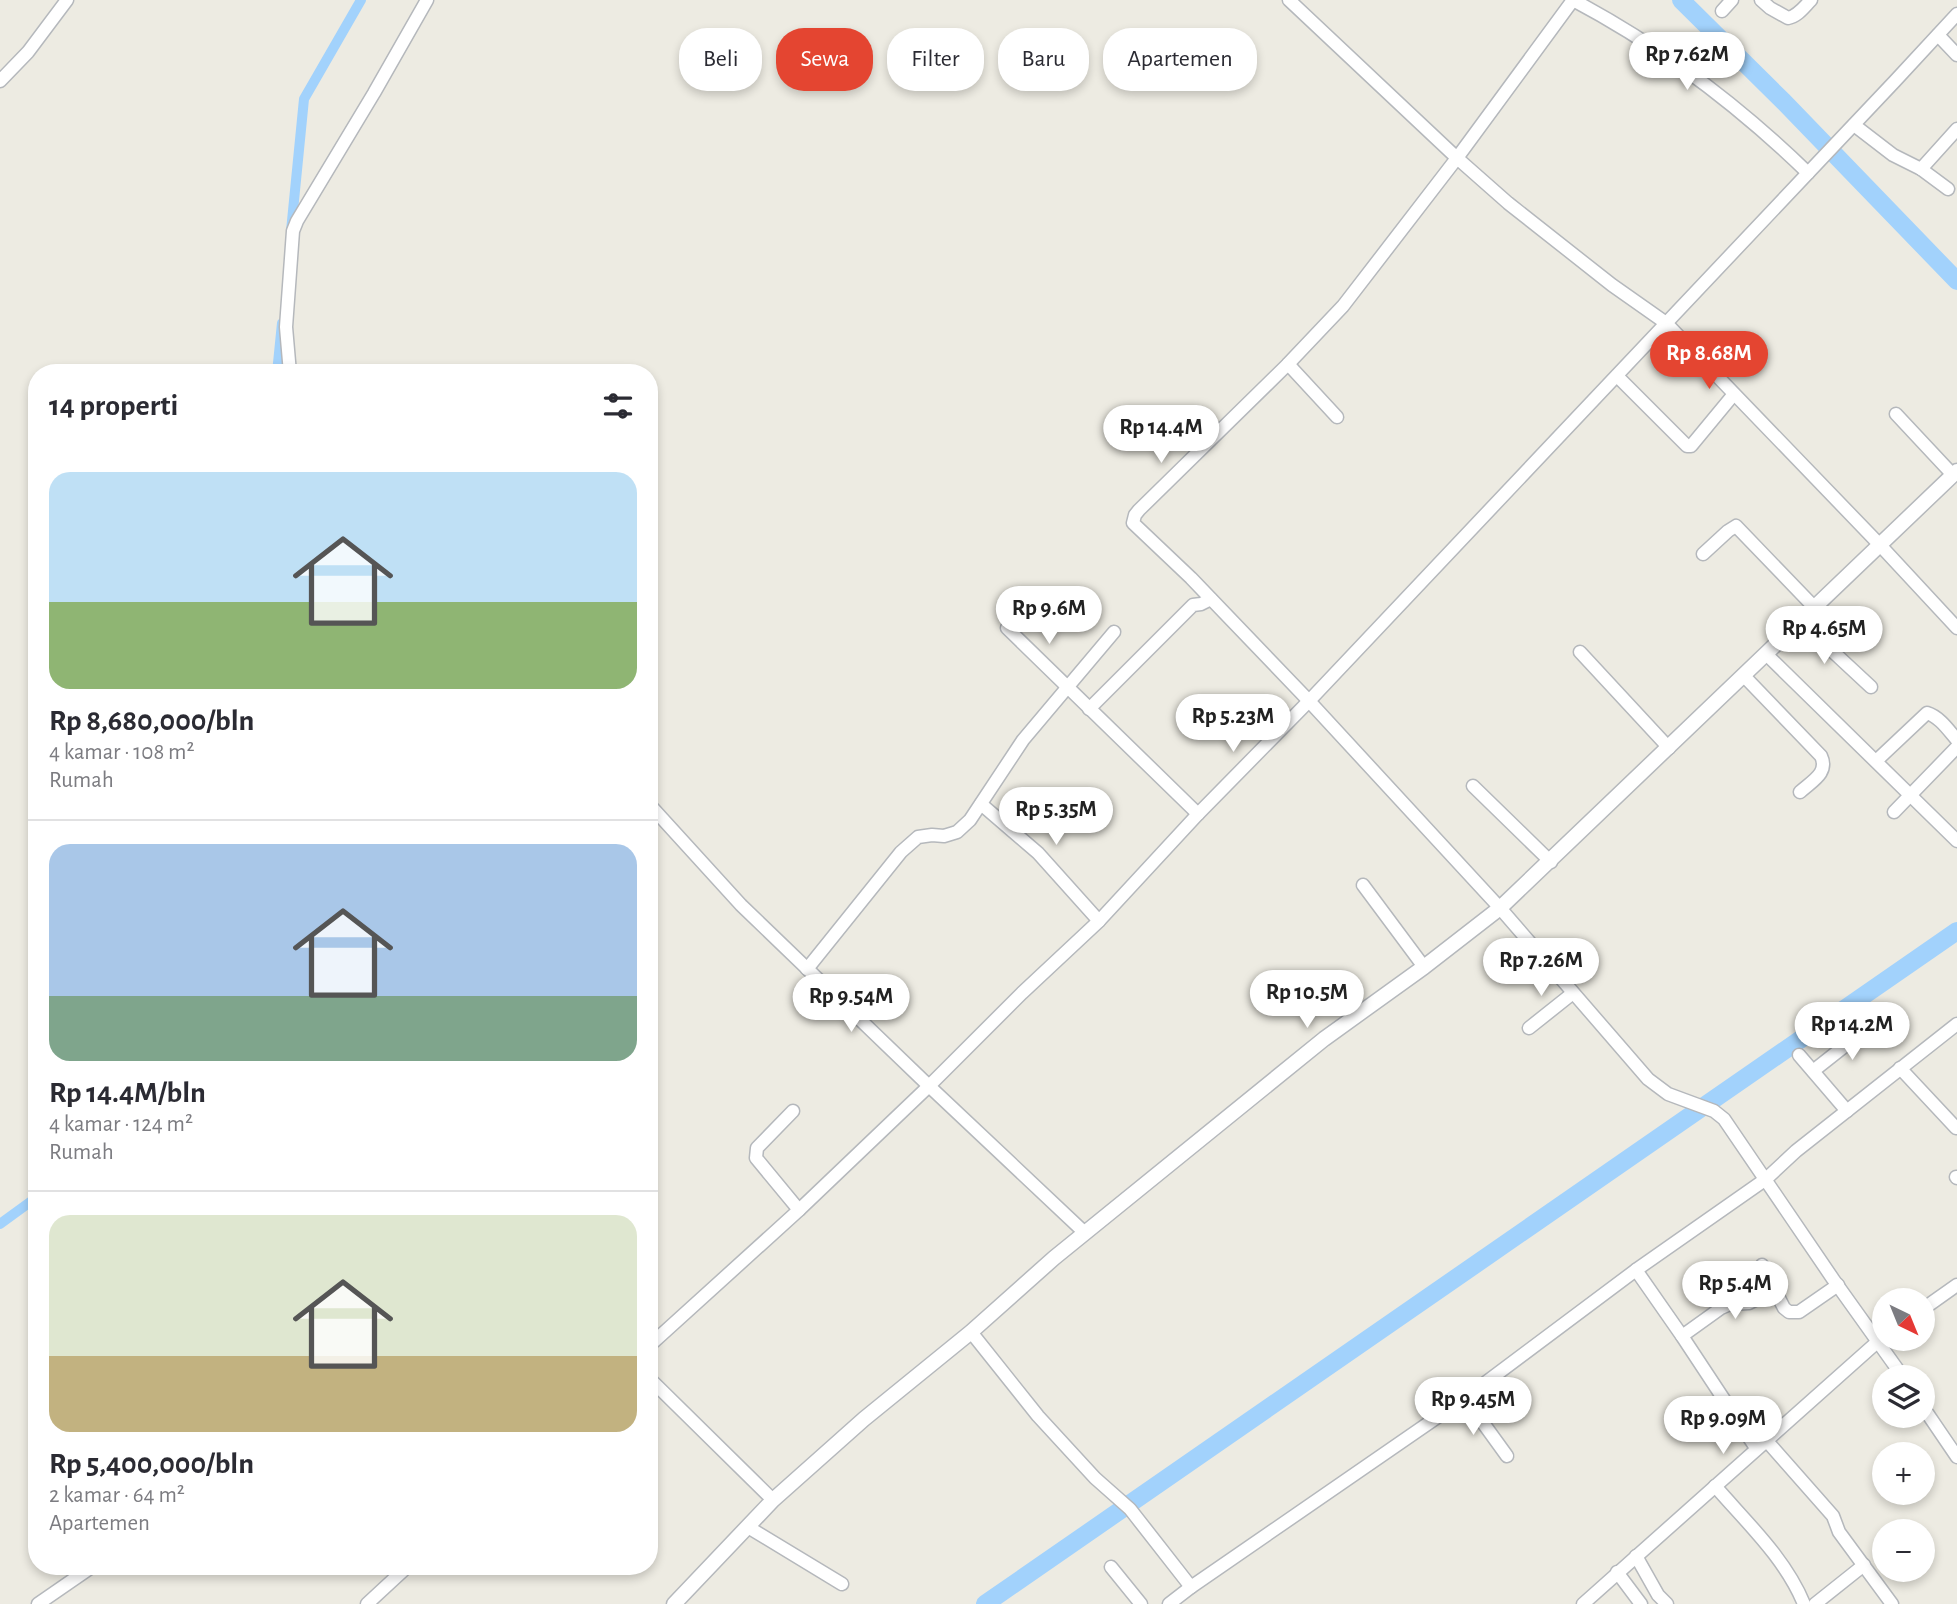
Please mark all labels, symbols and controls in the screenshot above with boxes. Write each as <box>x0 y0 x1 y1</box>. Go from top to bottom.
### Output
chip: Beli <box>679 28 762 91</box>
chip: Sewa <box>776 28 873 91</box>
chip: Filter <box>887 28 984 91</box>
chip: Baru <box>998 28 1089 91</box>
chip: Apartemen <box>1103 28 1257 91</box>
pin: Rp 7.62M <box>1615 32 1759 92</box>
text: Rp 7.62M <box>1645 43 1729 66</box>
pin: Rp 8.68M <box>1637 332 1781 391</box>
text: Rp 8.68M <box>1666 342 1752 365</box>
icon: filters <box>599 387 637 425</box>
text: 14 properti <box>49 391 178 421</box>
pin: Rp 14.4M <box>1089 406 1233 465</box>
text: Rp 14.4M <box>1119 416 1203 439</box>
icon: home <box>280 518 406 644</box>
pin: Rp 9.6M <box>984 586 1114 646</box>
text: Rp 9.6M <box>1012 597 1086 620</box>
pin: Rp 4.65M <box>1752 606 1896 666</box>
text: Rp 4.65M <box>1782 617 1866 640</box>
pin: Rp 5.23M <box>1161 694 1305 754</box>
text: Rp 5.23M <box>1192 705 1274 728</box>
text: Rp 8,680,000/bln <box>49 706 254 736</box>
text: 4 kamar · 108 m² <box>49 741 195 764</box>
text: Rumah <box>49 769 114 792</box>
pin: Rp 5.35M <box>984 788 1128 847</box>
text: Rp 5.35M <box>1015 798 1097 821</box>
icon: home <box>280 890 406 1016</box>
pin: Rp 7.26M <box>1469 939 1613 998</box>
text: Rp 7.26M <box>1499 949 1583 972</box>
pin: Rp 10.5M <box>1235 970 1379 1030</box>
pin: Rp 9.54M <box>779 974 923 1034</box>
text: Rp 10.5M <box>1266 981 1348 1004</box>
text: Rp 9.54M <box>809 985 893 1008</box>
pin: Rp 14.2M <box>1780 1002 1924 1062</box>
text: Rp 14.2M <box>1811 1013 1893 1036</box>
text: Rp 14.4M/bln <box>49 1078 206 1108</box>
text: 4 kamar · 124 m² <box>49 1113 193 1136</box>
text: Rumah <box>49 1141 114 1164</box>
icon: home <box>280 1261 406 1387</box>
pin: Rp 5.4M <box>1670 1262 1800 1321</box>
text: Rp 5.4M <box>1698 1272 1772 1295</box>
north arrow <box>1872 1288 1936 1351</box>
map controls <box>1872 1288 1935 1582</box>
button: layers <box>1872 1365 1935 1428</box>
pin: Rp 9.45M <box>1401 1378 1545 1437</box>
text: Rp 9.45M <box>1431 1388 1515 1411</box>
pin: Rp 9.09M <box>1651 1396 1795 1456</box>
text: Rp 9.09M <box>1680 1407 1766 1430</box>
button: + <box>1872 1442 1935 1505</box>
text: Rp 5,400,000/bln <box>49 1449 254 1479</box>
text: 2 kamar · 64 m² <box>49 1484 185 1507</box>
text: Apartemen <box>49 1512 150 1535</box>
button: − <box>1872 1519 1935 1582</box>

